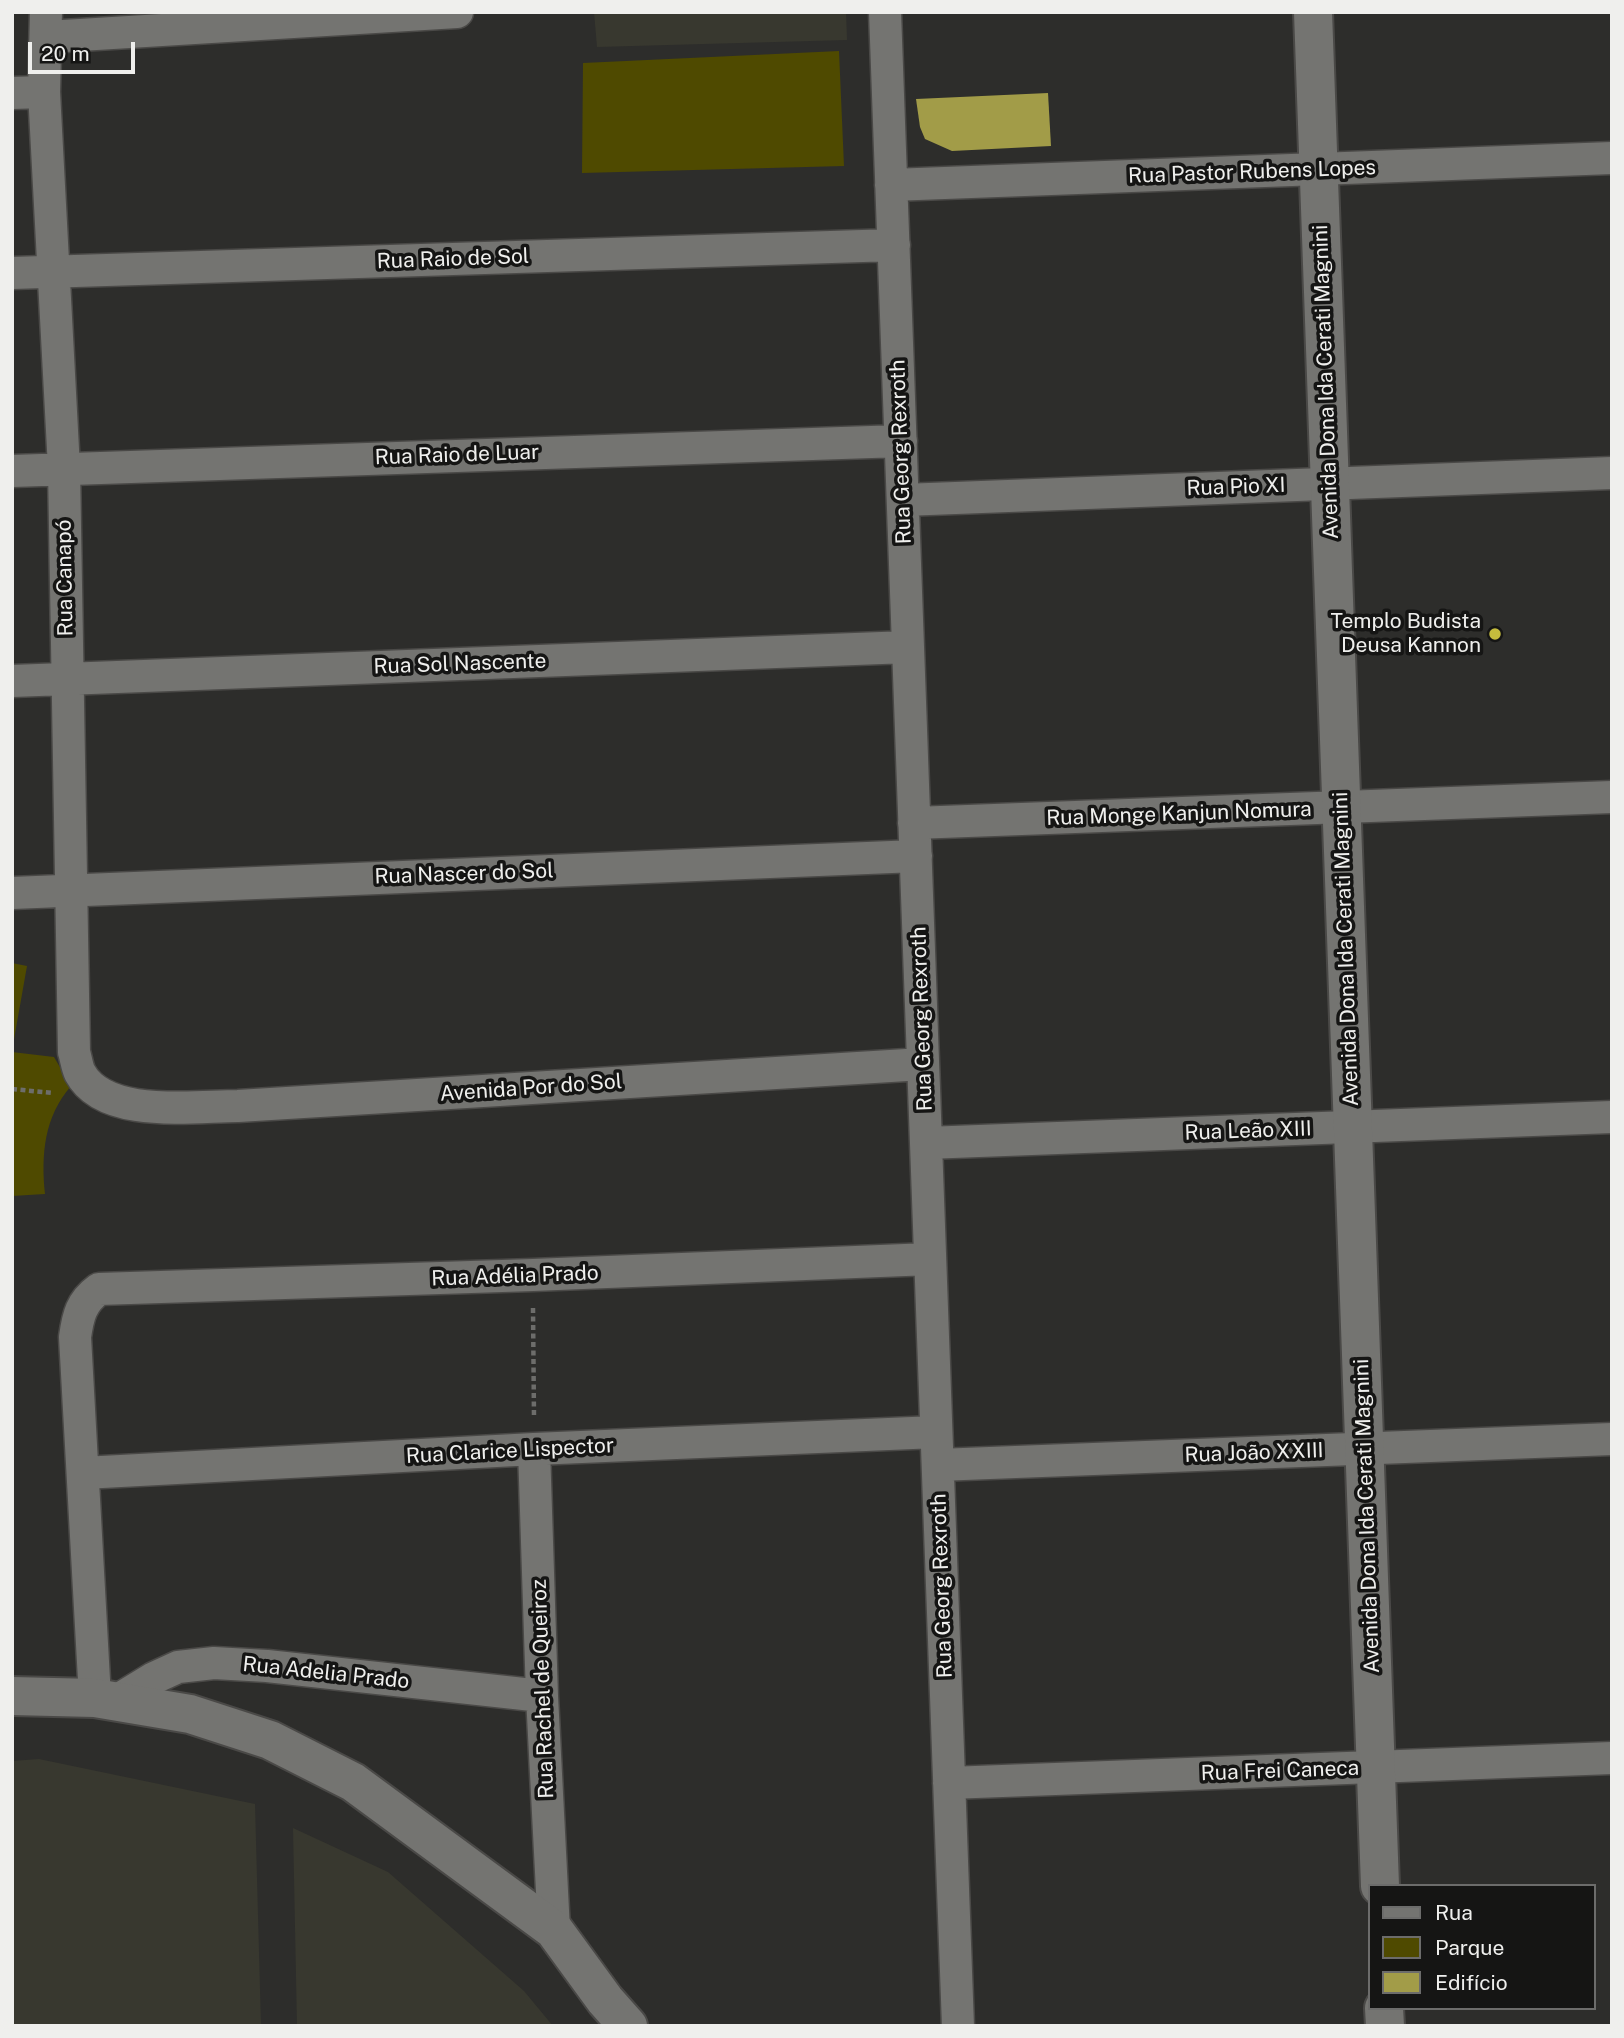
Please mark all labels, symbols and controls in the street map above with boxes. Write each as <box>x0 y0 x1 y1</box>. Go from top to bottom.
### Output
scale bar <box>32 28 138 72</box>
text: 20 m <box>41 41 90 66</box>
street label: Rua Pastor Rubens Lopes <box>1128 155 1376 189</box>
street label: Avenida Dona Ida Cerati Magnini <box>1308 224 1344 540</box>
street label: Rua Raio de Sol <box>376 244 530 274</box>
street label: Rua Georg Rexroth <box>885 359 917 545</box>
street label: Rua Raio de Luar <box>374 440 540 470</box>
street label: Rua Pio XI <box>1186 473 1286 501</box>
street label: Rua Canapó <box>51 519 79 637</box>
place label: Templo Budista Deusa Kannon <box>1330 609 1481 659</box>
marker: Templo Budista Deusa Kannon <box>1487 626 1503 642</box>
street label: Rua Sol Nascente <box>373 648 547 680</box>
street label: Avenida Dona Ida Cerati Magnini <box>1328 791 1364 1107</box>
street label: Rua Monge Kanjun Nomura <box>1046 797 1312 831</box>
street label: Rua Nascer do Sol <box>374 858 554 890</box>
street label: Rua Georg Rexroth <box>906 926 938 1112</box>
street label: Avenida Por do Sol <box>439 1069 623 1107</box>
street label: Rua Leão XIII <box>1184 1116 1312 1146</box>
street label: Rua Adélia Prado <box>431 1260 599 1292</box>
street label: Avenida Dona Ida Cerati Magnini <box>1349 1358 1385 1674</box>
street label: Rua Clarice Lispector <box>405 1433 615 1469</box>
street label: Rua João XXIII <box>1184 1438 1324 1468</box>
street label: Rua Georg Rexroth <box>926 1493 958 1679</box>
street label: Rua Rachel de Queiroz <box>527 1579 559 1799</box>
street label: Rua Adelia Prado <box>241 1652 411 1694</box>
street label: Rua Frei Caneca <box>1200 1756 1360 1786</box>
legend <box>1368 1884 1596 2010</box>
text: Rua <box>1435 1900 1473 1925</box>
text: Parque <box>1435 1935 1504 1960</box>
text: Edifício <box>1435 1970 1508 1995</box>

